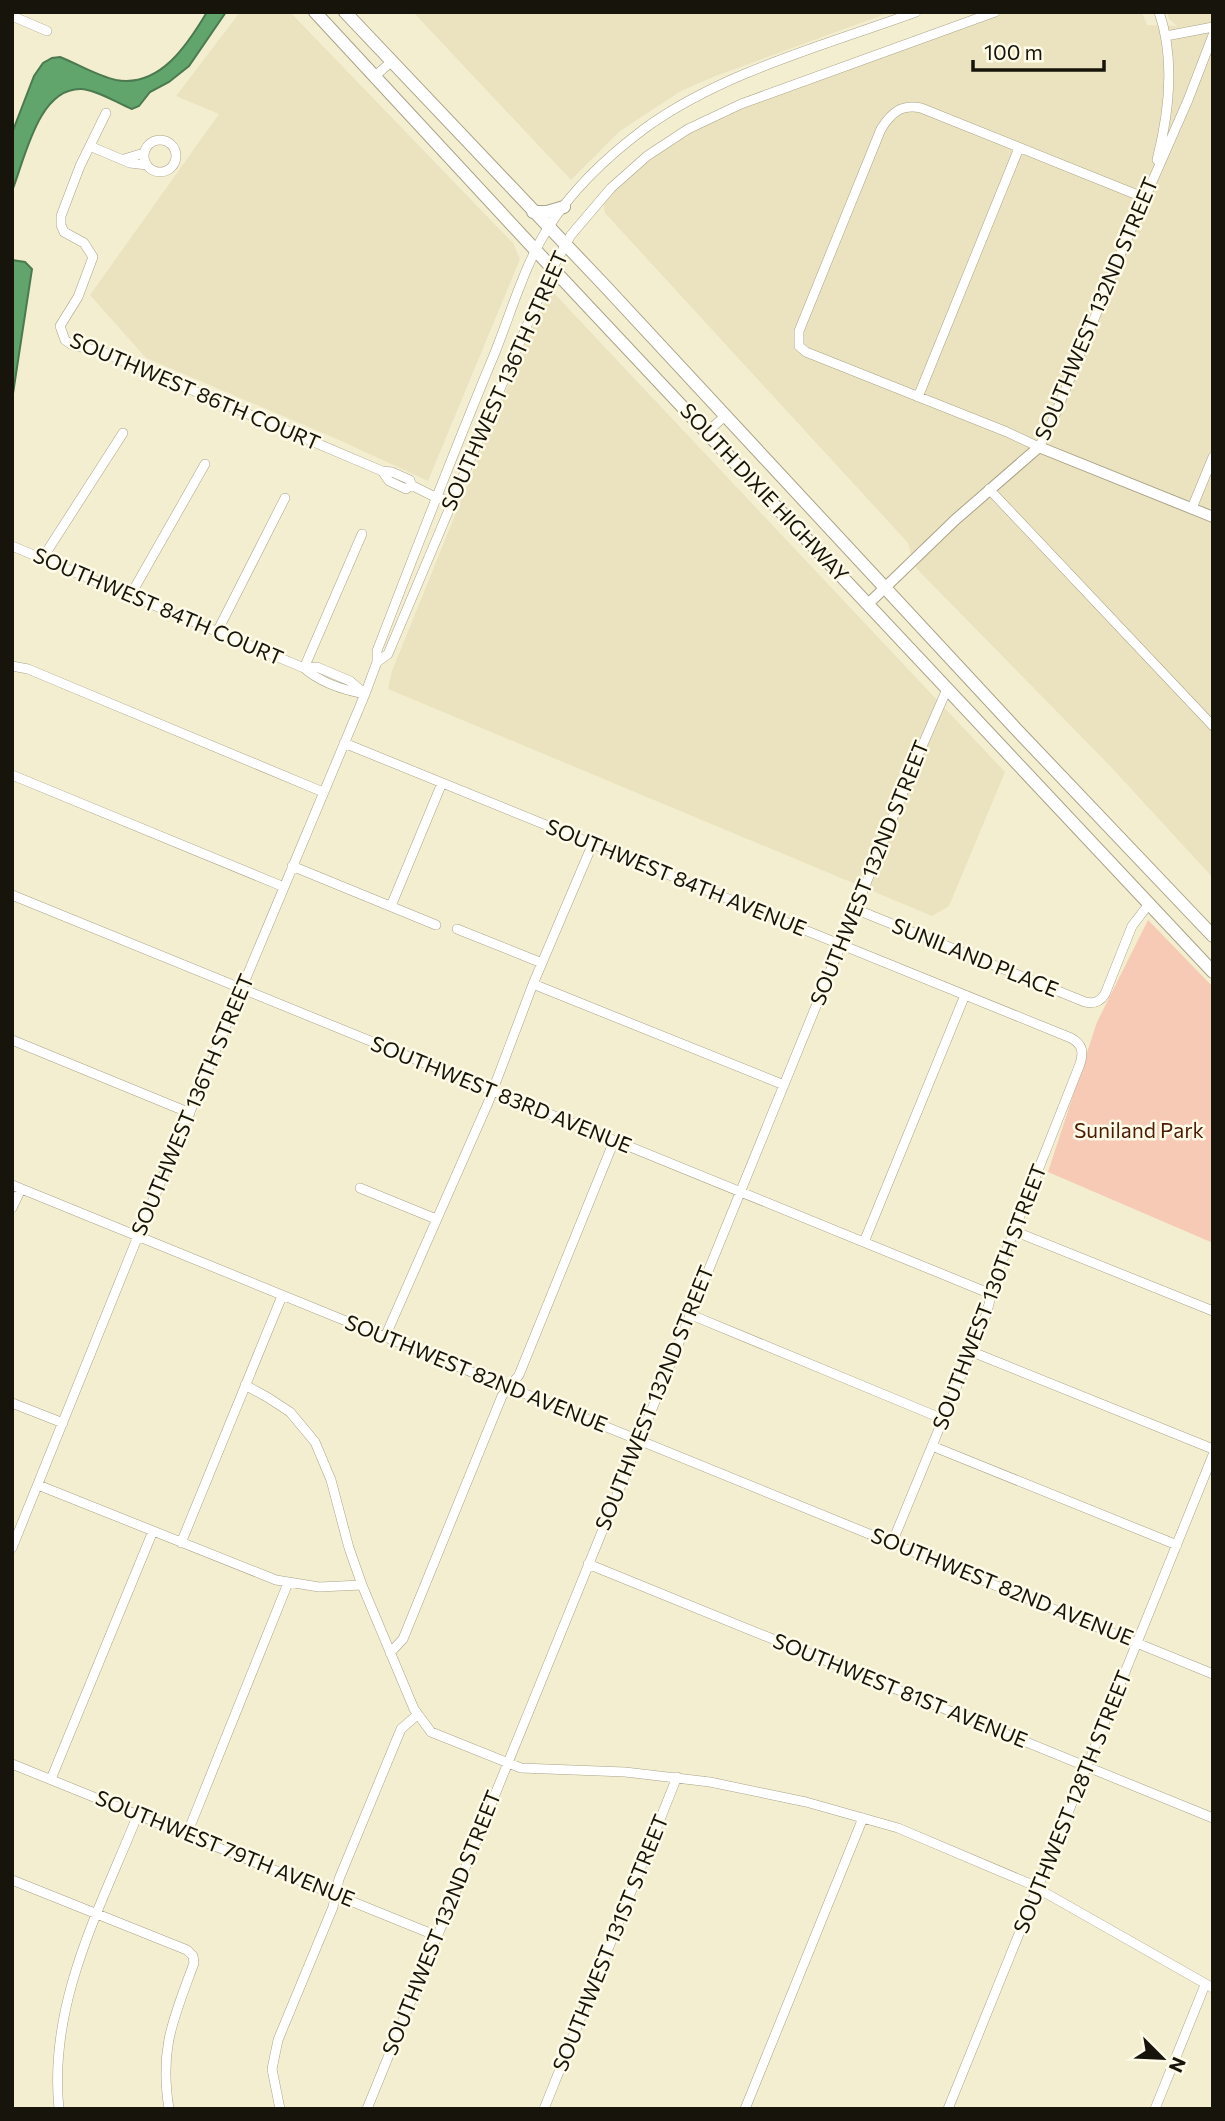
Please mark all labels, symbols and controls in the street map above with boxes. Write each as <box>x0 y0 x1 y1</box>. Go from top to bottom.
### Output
scale bar <box>973 28 1104 72</box>
text: 100 m <box>984 39 1043 64</box>
street label: SOUTHWEST 132ND STREET <box>1029 173 1162 444</box>
street label: SOUTHWEST 136TH STREET <box>435 247 572 514</box>
street label: SOUTHWEST 86TH COURT <box>67 326 324 455</box>
street label: SOUTH DIXIE HIGHWAY <box>676 398 855 587</box>
street label: SOUTHWEST 84TH COURT <box>30 542 287 670</box>
street label: SOUTHWEST 132ND STREET <box>804 736 933 1008</box>
street label: SOUTHWEST 84TH AVENUE <box>543 813 810 940</box>
street label: SUNILAND PLACE <box>889 912 1062 1001</box>
street label: SOUTHWEST 136TH STREET <box>125 970 258 1239</box>
street label: SOUTHWEST 83RD AVENUE <box>367 1030 636 1157</box>
park label: Suniland Park <box>1074 1117 1204 1142</box>
street label: SOUTHWEST 130TH STREET <box>926 1160 1051 1433</box>
street label: SOUTHWEST 132ND STREET <box>589 1261 718 1533</box>
street label: SOUTHWEST 82ND AVENUE <box>342 1308 611 1437</box>
street label: SOUTHWEST 82ND AVENUE <box>868 1521 1137 1650</box>
street label: SOUTHWEST 81ST AVENUE <box>770 1627 1031 1752</box>
street label: SOUTHWEST 128TH STREET <box>1007 1666 1136 1937</box>
street label: SOUTHWEST 79TH AVENUE <box>92 1784 359 1911</box>
street label: SOUTHWEST 132ND STREET <box>376 1786 505 2058</box>
street label: SOUTHWEST 131ST STREET <box>547 1810 673 2075</box>
north arrow <box>1127 2023 1197 2093</box>
text: N <box>1165 2054 1191 2076</box>

